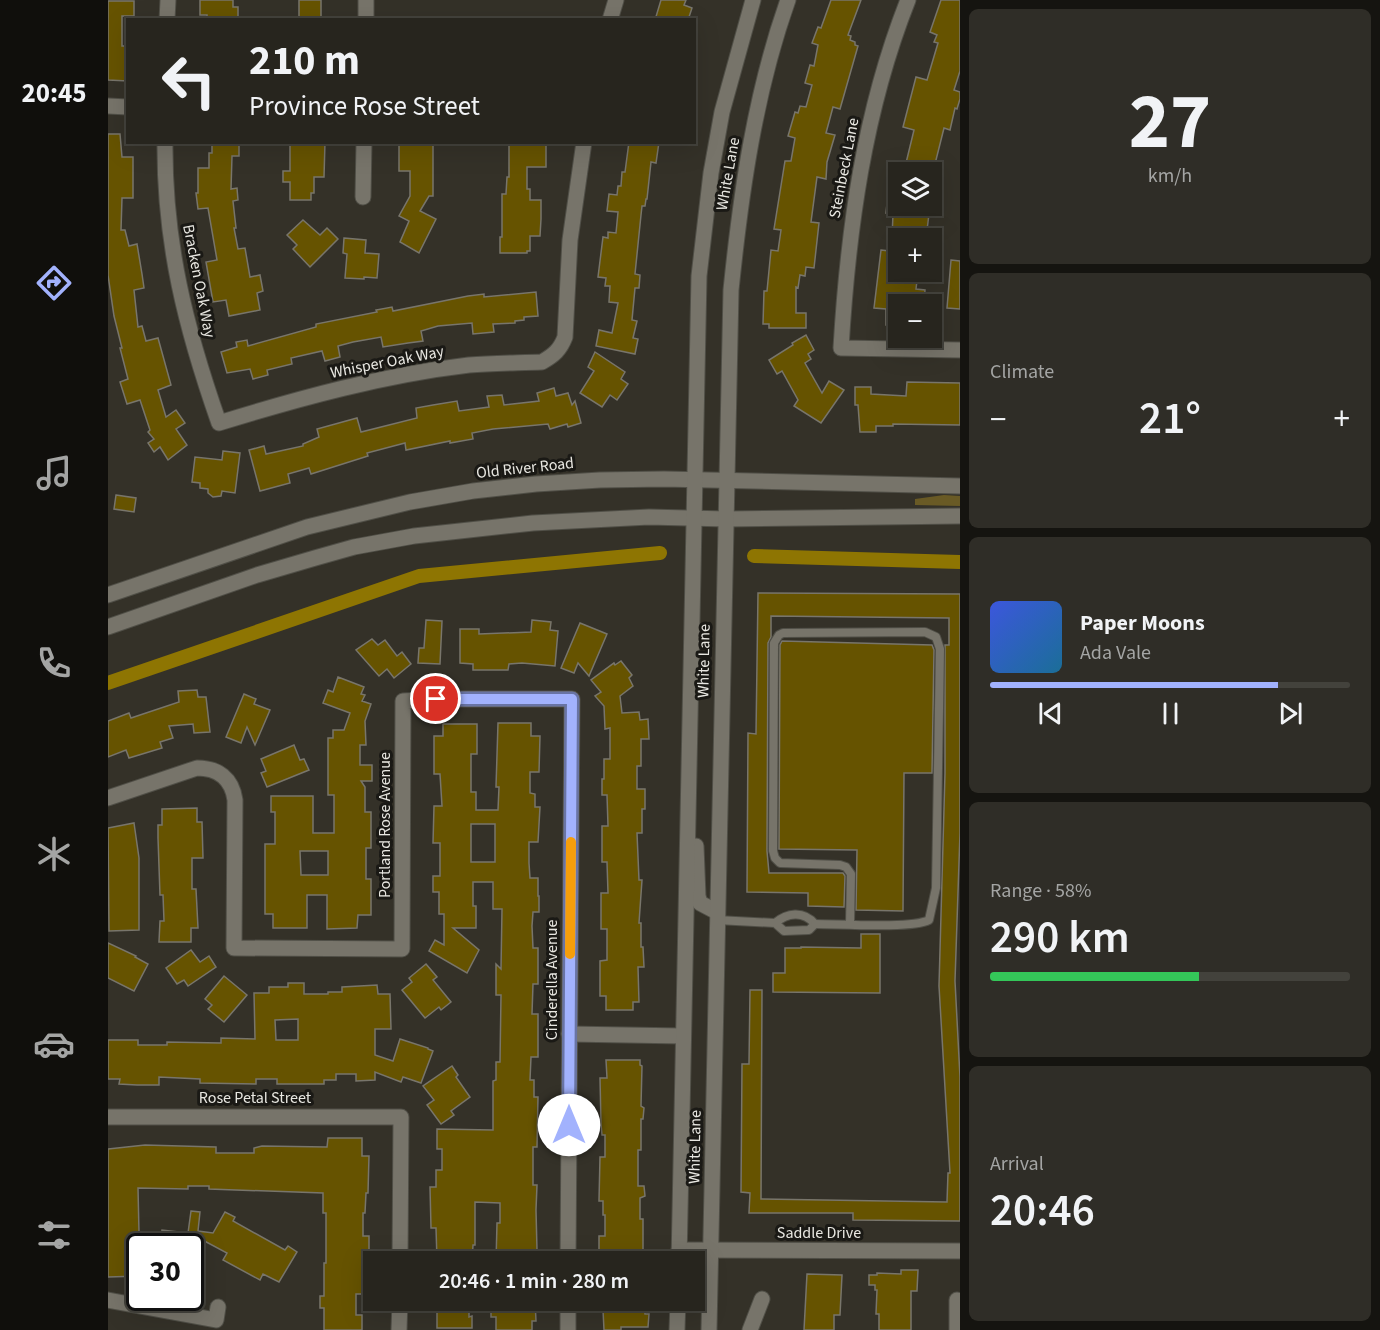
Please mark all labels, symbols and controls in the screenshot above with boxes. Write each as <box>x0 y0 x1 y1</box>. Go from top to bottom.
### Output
text: 210 m <box>249 31 360 91</box>
icon: left <box>150 42 228 120</box>
text: 27 <box>1129 67 1211 178</box>
text: 20:45 <box>21 74 87 113</box>
text: Province Rose Street <box>249 87 480 126</box>
street label: Steinbeck Lane <box>823 116 865 220</box>
street label: White Lane <box>711 136 745 212</box>
map controls <box>888 162 942 348</box>
button: layers <box>888 162 942 216</box>
text: km/h <box>1148 162 1192 190</box>
street label: Bracken Oak Way <box>177 222 221 340</box>
button: + <box>888 228 942 282</box>
icon: directions <box>33 262 75 304</box>
button: − <box>888 294 942 348</box>
street label: Whisper Oak Way <box>328 340 446 384</box>
text: Climate <box>990 358 1054 386</box>
text: 21° <box>1139 387 1201 451</box>
text: − <box>990 396 1006 443</box>
text: + <box>1334 396 1350 443</box>
icon: music <box>33 452 75 494</box>
street label: Old River Road <box>475 452 575 484</box>
text: Paper Moons <box>1080 607 1205 639</box>
street label: White Lane <box>692 624 716 698</box>
text: Ada Vale <box>1080 639 1151 667</box>
icon: phone <box>33 642 75 684</box>
pin <box>410 673 461 724</box>
icon: arrive <box>419 682 452 715</box>
icon: previous <box>1034 697 1067 730</box>
icon: pause <box>1154 697 1187 730</box>
icon: next <box>1274 697 1307 730</box>
street label: Portland Rose Avenue <box>374 752 396 898</box>
icon: climate <box>33 833 75 875</box>
text: Range · 58% <box>990 877 1091 905</box>
text: 290 km <box>990 906 1130 970</box>
street label: Cinderella Avenue <box>541 920 563 1040</box>
icon: car <box>33 1023 75 1065</box>
street label: Rose Petal Street <box>199 1087 312 1109</box>
position arrow <box>537 1093 601 1157</box>
street label: White Lane <box>683 1110 707 1184</box>
text: Arrival <box>990 1150 1044 1178</box>
text: 20:46 <box>990 1179 1095 1243</box>
icon: filters <box>33 1214 75 1256</box>
street label: Saddle Drive <box>777 1222 861 1244</box>
speed limit sign: 30 <box>126 1233 204 1311</box>
text: 20:46 · 1 min · 280 m <box>439 1265 629 1297</box>

